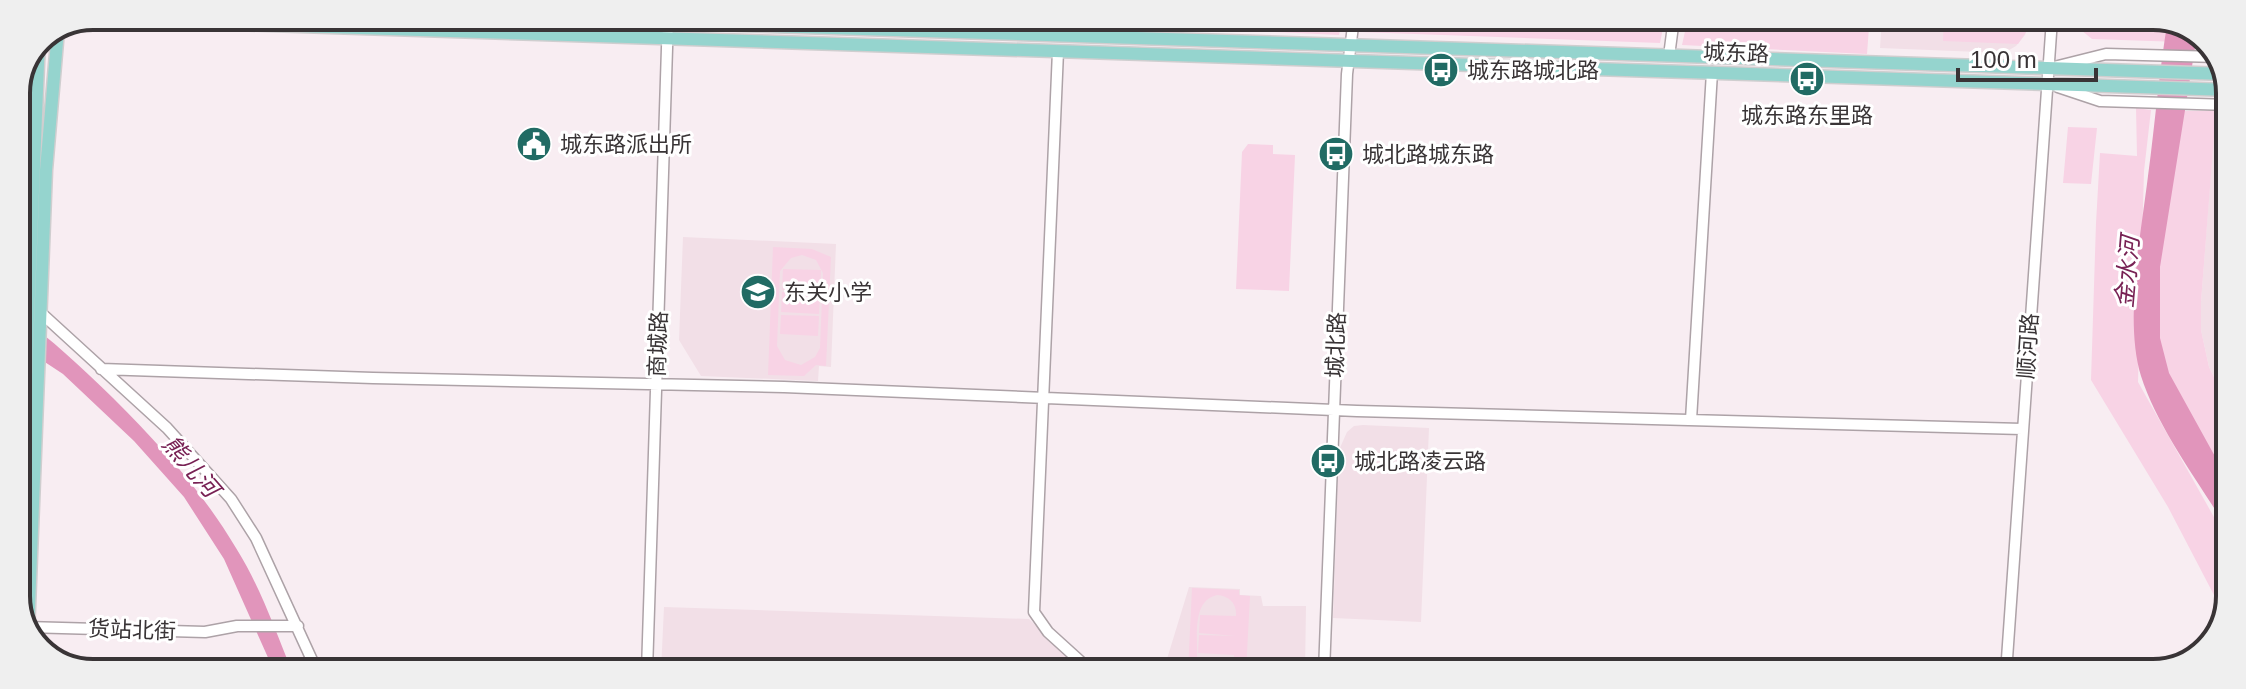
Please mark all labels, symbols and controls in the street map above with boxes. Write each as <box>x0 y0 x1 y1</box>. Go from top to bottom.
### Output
scale bar <box>1958 32 2096 82</box>
street label: 城东路 <box>1703 39 1769 67</box>
text: 100 m <box>1970 46 2037 73</box>
bus stop icon: 城东路城北路 <box>1422 51 1460 89</box>
place label: 城东路城北路 <box>1467 58 1599 83</box>
bus stop icon: 城东路东里路 <box>1788 60 1826 98</box>
place label: 城东路东里路 <box>1741 103 1873 128</box>
public building icon: 城东路派出所 <box>515 125 553 163</box>
place label: 城东路派出所 <box>560 132 692 157</box>
bus stop icon: 城北路城东路 <box>1317 135 1355 173</box>
place label: 城北路城东路 <box>1362 142 1494 167</box>
water label: 金水河 <box>2110 231 2144 309</box>
school or university icon: 东关小学 <box>739 273 777 311</box>
place label: 东关小学 <box>784 280 872 305</box>
street label: 商城路 <box>644 311 672 377</box>
street label: 城北路 <box>1322 312 1350 378</box>
street label: 顺河路 <box>2013 312 2043 380</box>
water label: 熊儿河 <box>157 430 227 505</box>
bus stop icon: 城北路凌云路 <box>1309 442 1347 480</box>
place label: 城北路凌云路 <box>1354 449 1486 474</box>
street label: 货站北街 <box>88 616 176 644</box>

